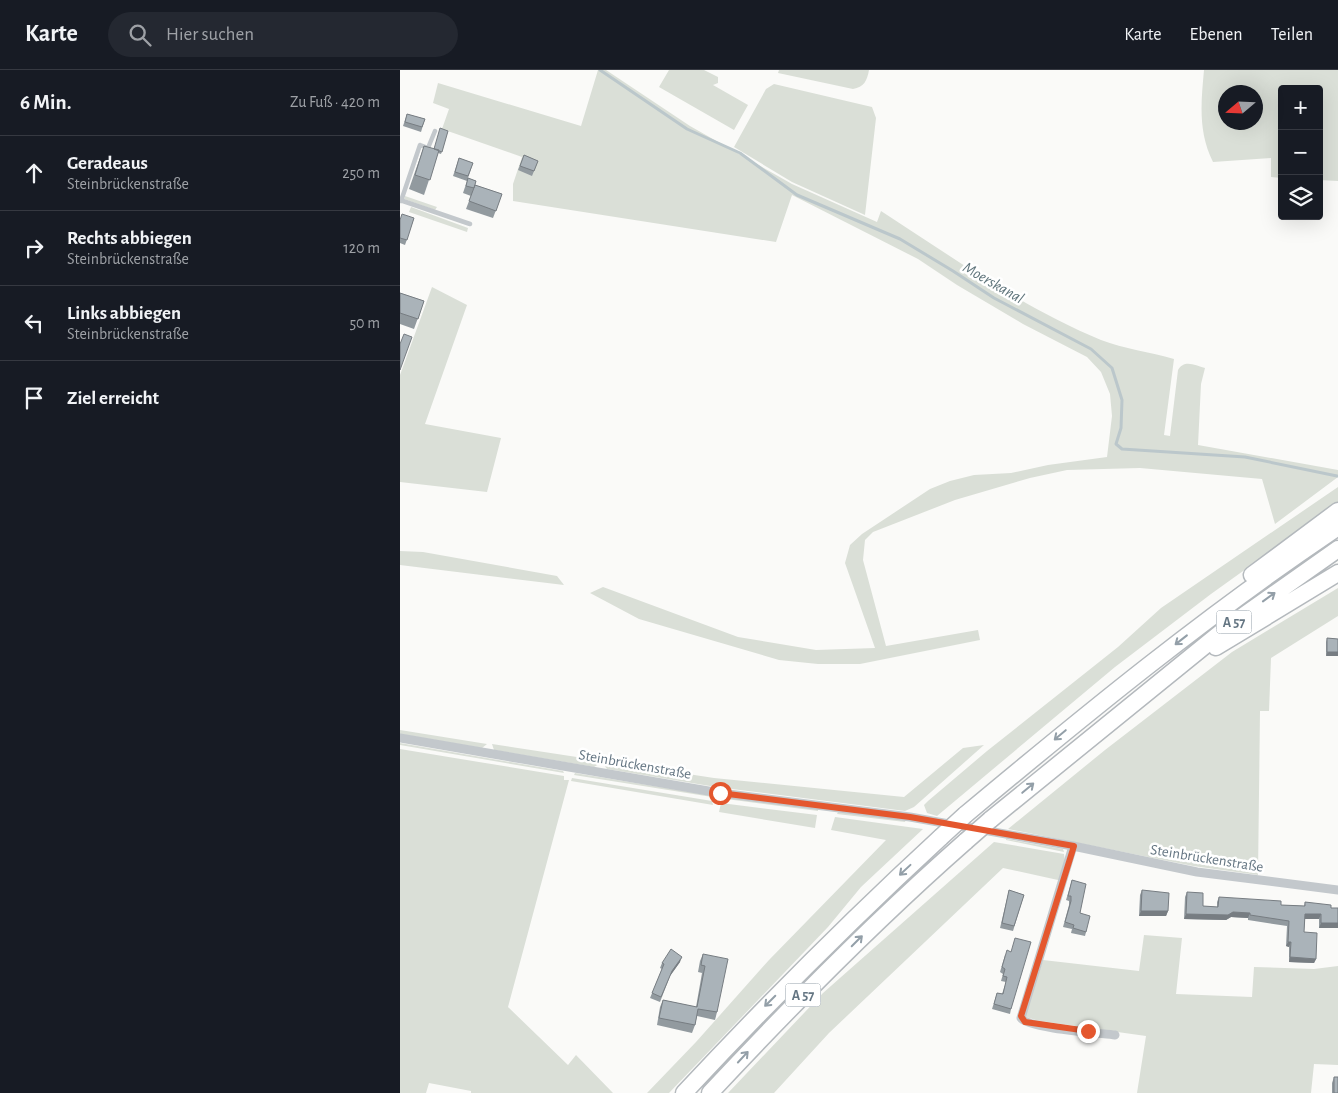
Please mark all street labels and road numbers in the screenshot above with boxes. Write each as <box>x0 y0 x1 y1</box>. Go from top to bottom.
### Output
road number: A 57 <box>1216 610 1252 634</box>
street label: Steinbrückenstraße <box>577 747 693 782</box>
street label: Steinbrückenstraße <box>1149 842 1265 875</box>
road number: A 57 <box>786 984 820 1006</box>

